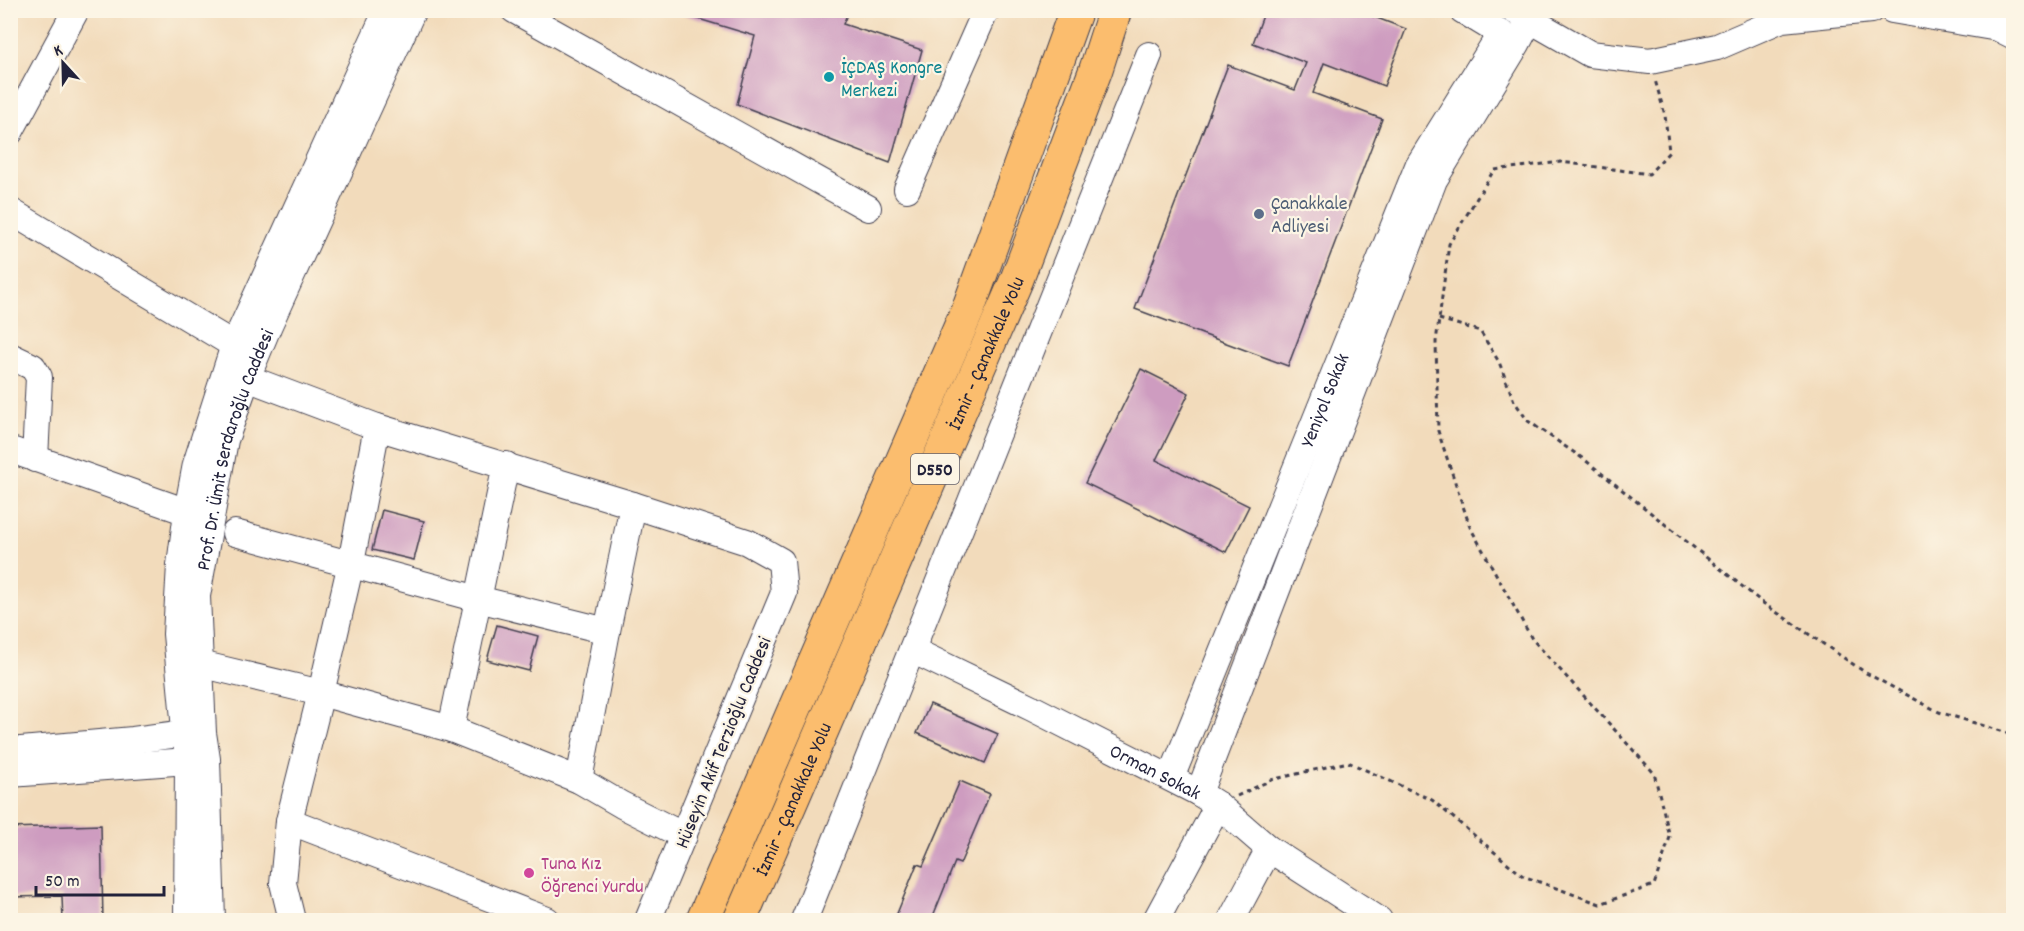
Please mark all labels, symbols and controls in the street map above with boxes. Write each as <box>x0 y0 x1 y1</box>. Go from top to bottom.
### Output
north arrow <box>33 33 93 93</box>
text: K <box>51 39 67 63</box>
place label: İÇDAŞ Kongre Merkezi <box>841 55 942 106</box>
marker: İÇDAŞ Kongre Merkezi <box>822 70 836 84</box>
place label: Çanakkale Adliyesi <box>1271 191 1348 242</box>
marker: Çanakkale Adliyesi <box>1252 207 1266 221</box>
street label: İzmir - Çanakkale Yolu <box>942 273 1033 435</box>
street label: Prof. Dr. Ümit Serdaroğlu Caddesi <box>191 325 283 573</box>
street label: Yeniyol Sokak <box>1295 350 1358 452</box>
road number: D550 <box>911 454 959 484</box>
street label: Hüseyin Akif Terzioğlu Caddesi <box>669 633 780 853</box>
street label: İzmir - Çanakkale Yolu <box>750 719 841 881</box>
street label: Orman Sokak <box>1104 739 1205 809</box>
place label: Tuna Kız Öğrenci Yurdu <box>541 851 644 902</box>
scale bar <box>36 859 164 897</box>
marker: Tuna Kız Öğrenci Yurdu <box>522 866 536 880</box>
text: 50 m <box>45 870 80 895</box>

